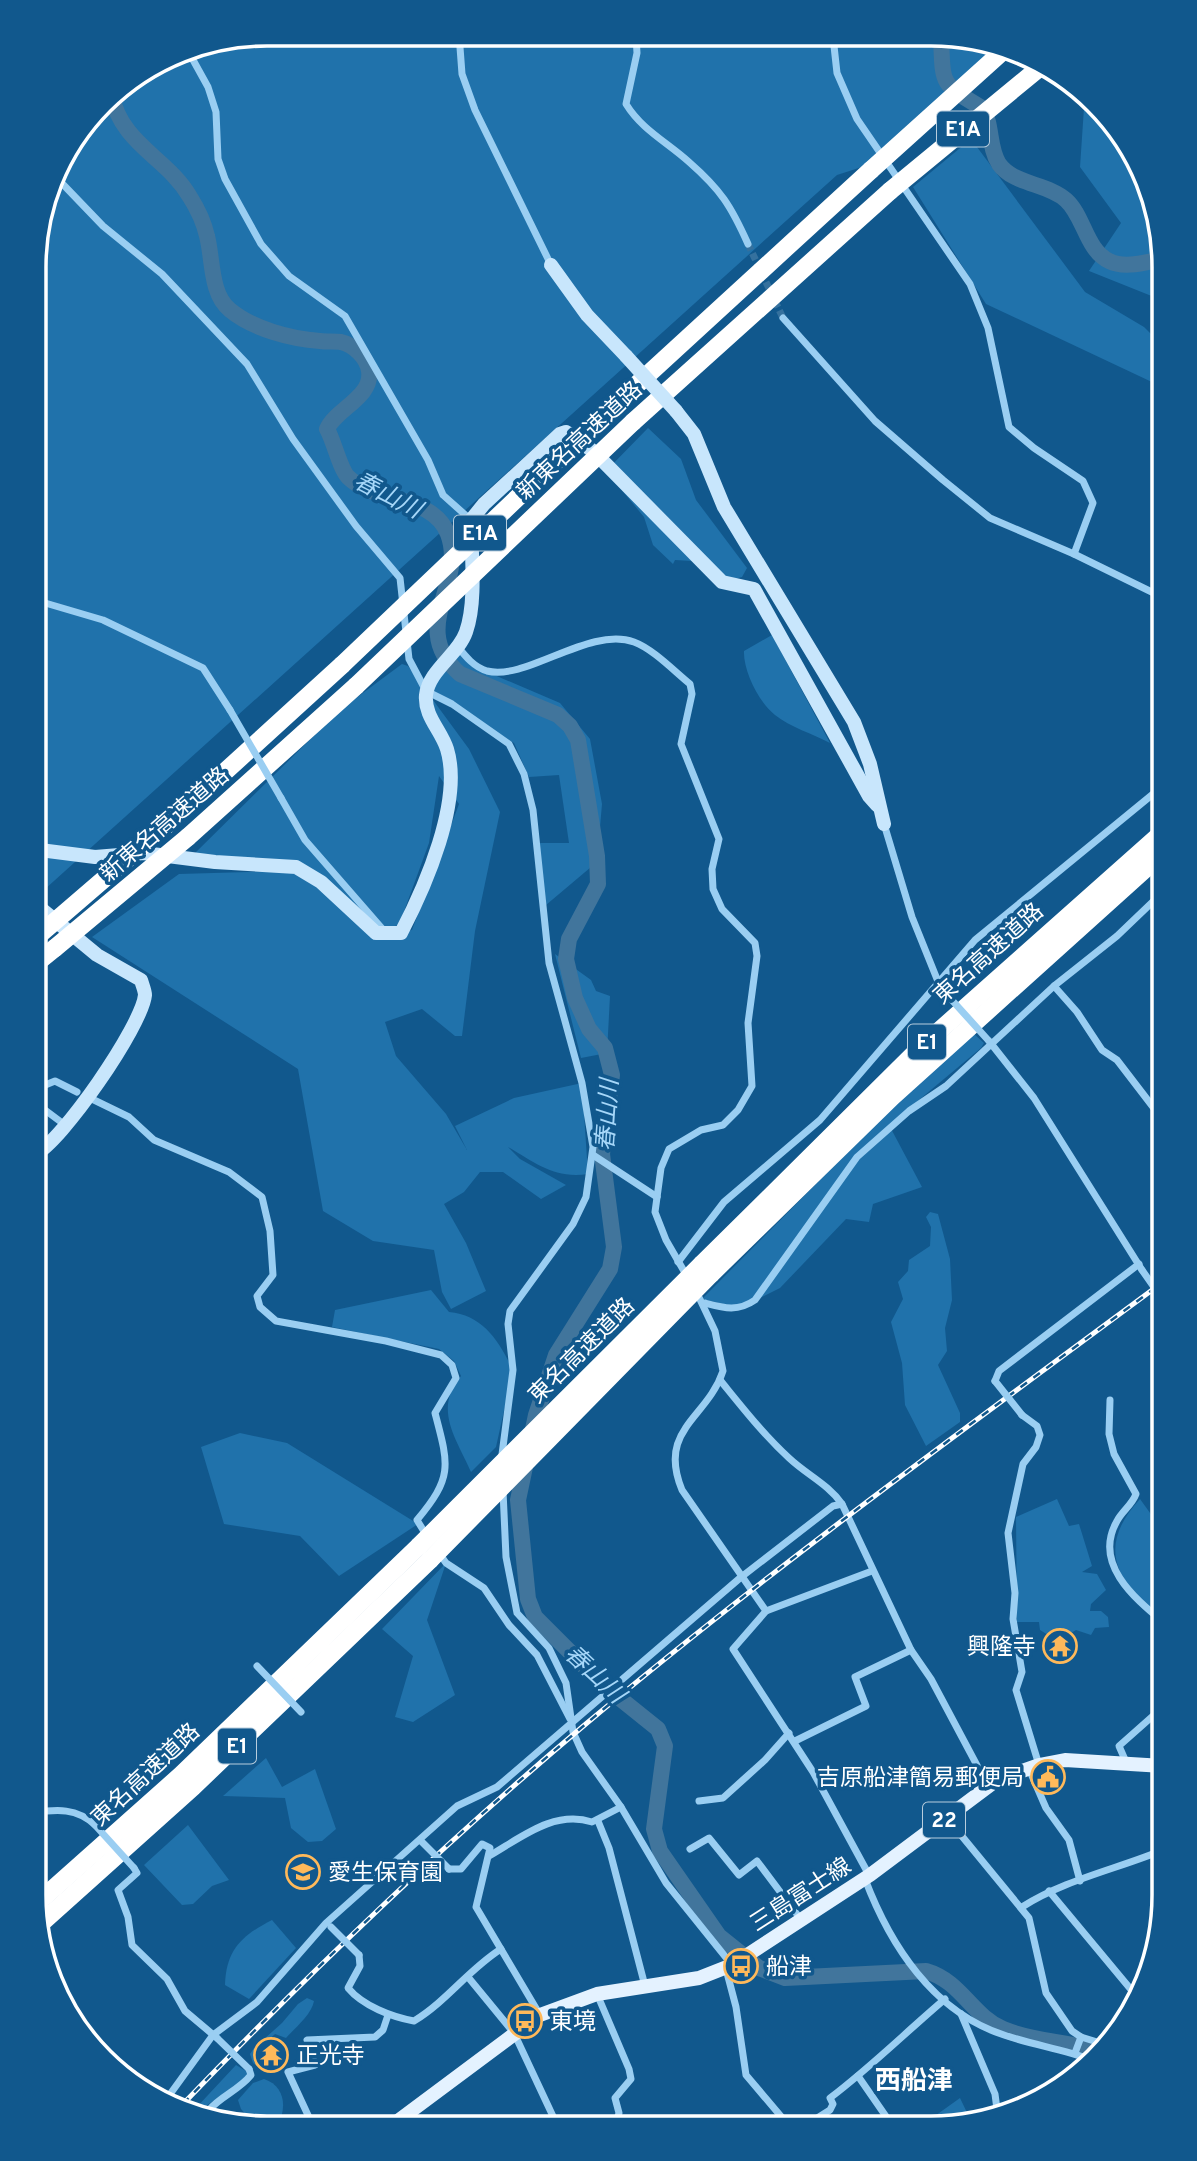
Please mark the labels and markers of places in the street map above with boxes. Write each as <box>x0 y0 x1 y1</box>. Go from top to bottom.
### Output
temple icon: 興隆寺 <box>1041 1627 1079 1665</box>
place label: 興隆寺 <box>967 1634 1036 1663</box>
public building icon: 吉原船津簡易郵便局 <box>1029 1758 1067 1796</box>
place label: 吉原船津簡易郵便局 <box>817 1765 1024 1794</box>
school or university icon: 愛生保育園 <box>284 1853 322 1891</box>
place label: 愛生保育園 <box>328 1860 443 1889</box>
bus stop icon: 船津 <box>722 1947 760 1985</box>
place label: 船津 <box>766 1954 812 1983</box>
bus stop icon: 東境 <box>506 2002 544 2040</box>
place label: 東境 <box>550 2009 596 2038</box>
temple icon: 正光寺 <box>252 2036 290 2074</box>
place label: 正光寺 <box>296 2043 365 2072</box>

